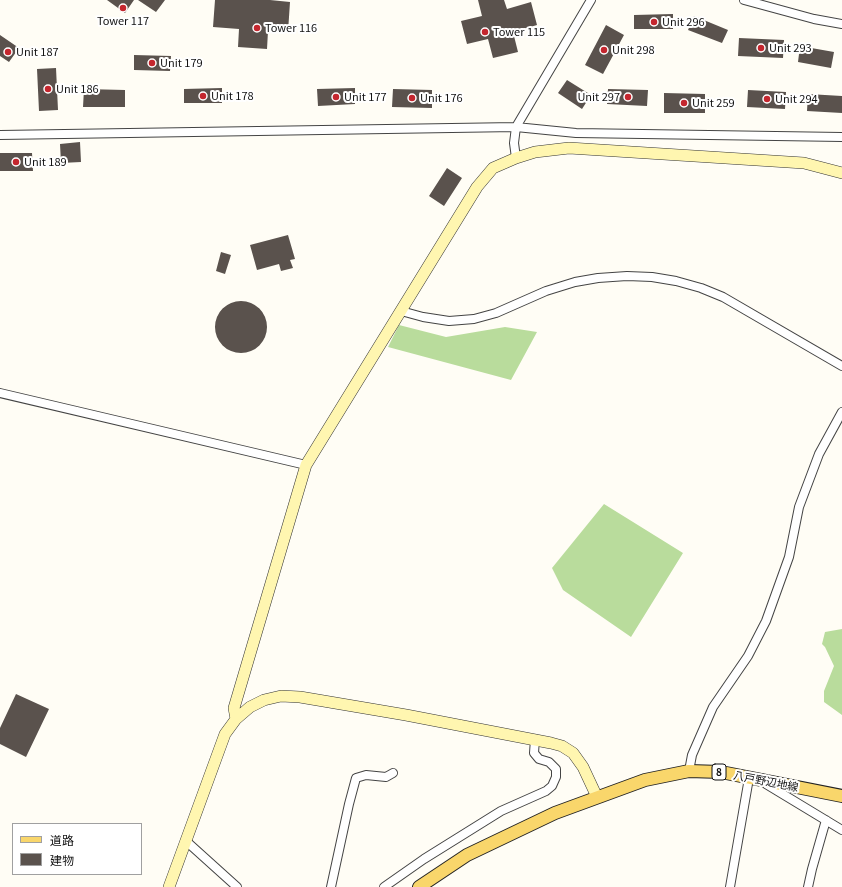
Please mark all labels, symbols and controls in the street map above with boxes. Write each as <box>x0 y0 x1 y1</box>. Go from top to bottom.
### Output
marker: Tower 117 <box>118 3 128 13</box>
place label: Tower 117 <box>97 14 149 28</box>
place label: Unit 296 <box>662 15 705 29</box>
marker: Unit 296 <box>649 17 659 27</box>
place label: Tower 116 <box>265 21 317 35</box>
marker: Tower 116 <box>252 23 262 33</box>
place label: Tower 115 <box>493 25 545 39</box>
marker: Tower 115 <box>480 27 490 37</box>
place label: Unit 293 <box>769 41 812 55</box>
place label: Unit 298 <box>612 43 655 57</box>
marker: Unit 293 <box>756 43 766 53</box>
place label: Unit 187 <box>16 45 59 59</box>
marker: Unit 298 <box>599 45 609 55</box>
marker: Unit 187 <box>3 47 13 57</box>
place label: Unit 179 <box>160 56 203 70</box>
marker: Unit 179 <box>147 58 157 68</box>
place label: Unit 186 <box>56 82 99 96</box>
marker: Unit 186 <box>43 84 53 94</box>
place label: Unit 178 <box>211 89 254 103</box>
place label: Unit 177 <box>344 90 387 104</box>
place label: Unit 297 <box>577 90 620 104</box>
marker: Unit 178 <box>198 91 208 101</box>
place label: Unit 176 <box>420 91 463 105</box>
marker: Unit 177 <box>331 92 341 102</box>
marker: Unit 297 <box>623 92 633 102</box>
place label: Unit 294 <box>775 92 818 106</box>
marker: Unit 176 <box>407 93 417 103</box>
marker: Unit 294 <box>762 94 772 104</box>
place label: Unit 259 <box>692 96 735 110</box>
marker: Unit 259 <box>679 98 689 108</box>
place label: Unit 189 <box>24 155 67 169</box>
marker: Unit 189 <box>11 157 21 167</box>
road number: 8 <box>712 764 726 780</box>
street label: 八戸野辺地線 <box>732 768 800 794</box>
legend <box>12 823 142 875</box>
text: 道路 <box>50 831 74 848</box>
text: 建物 <box>50 851 74 868</box>

